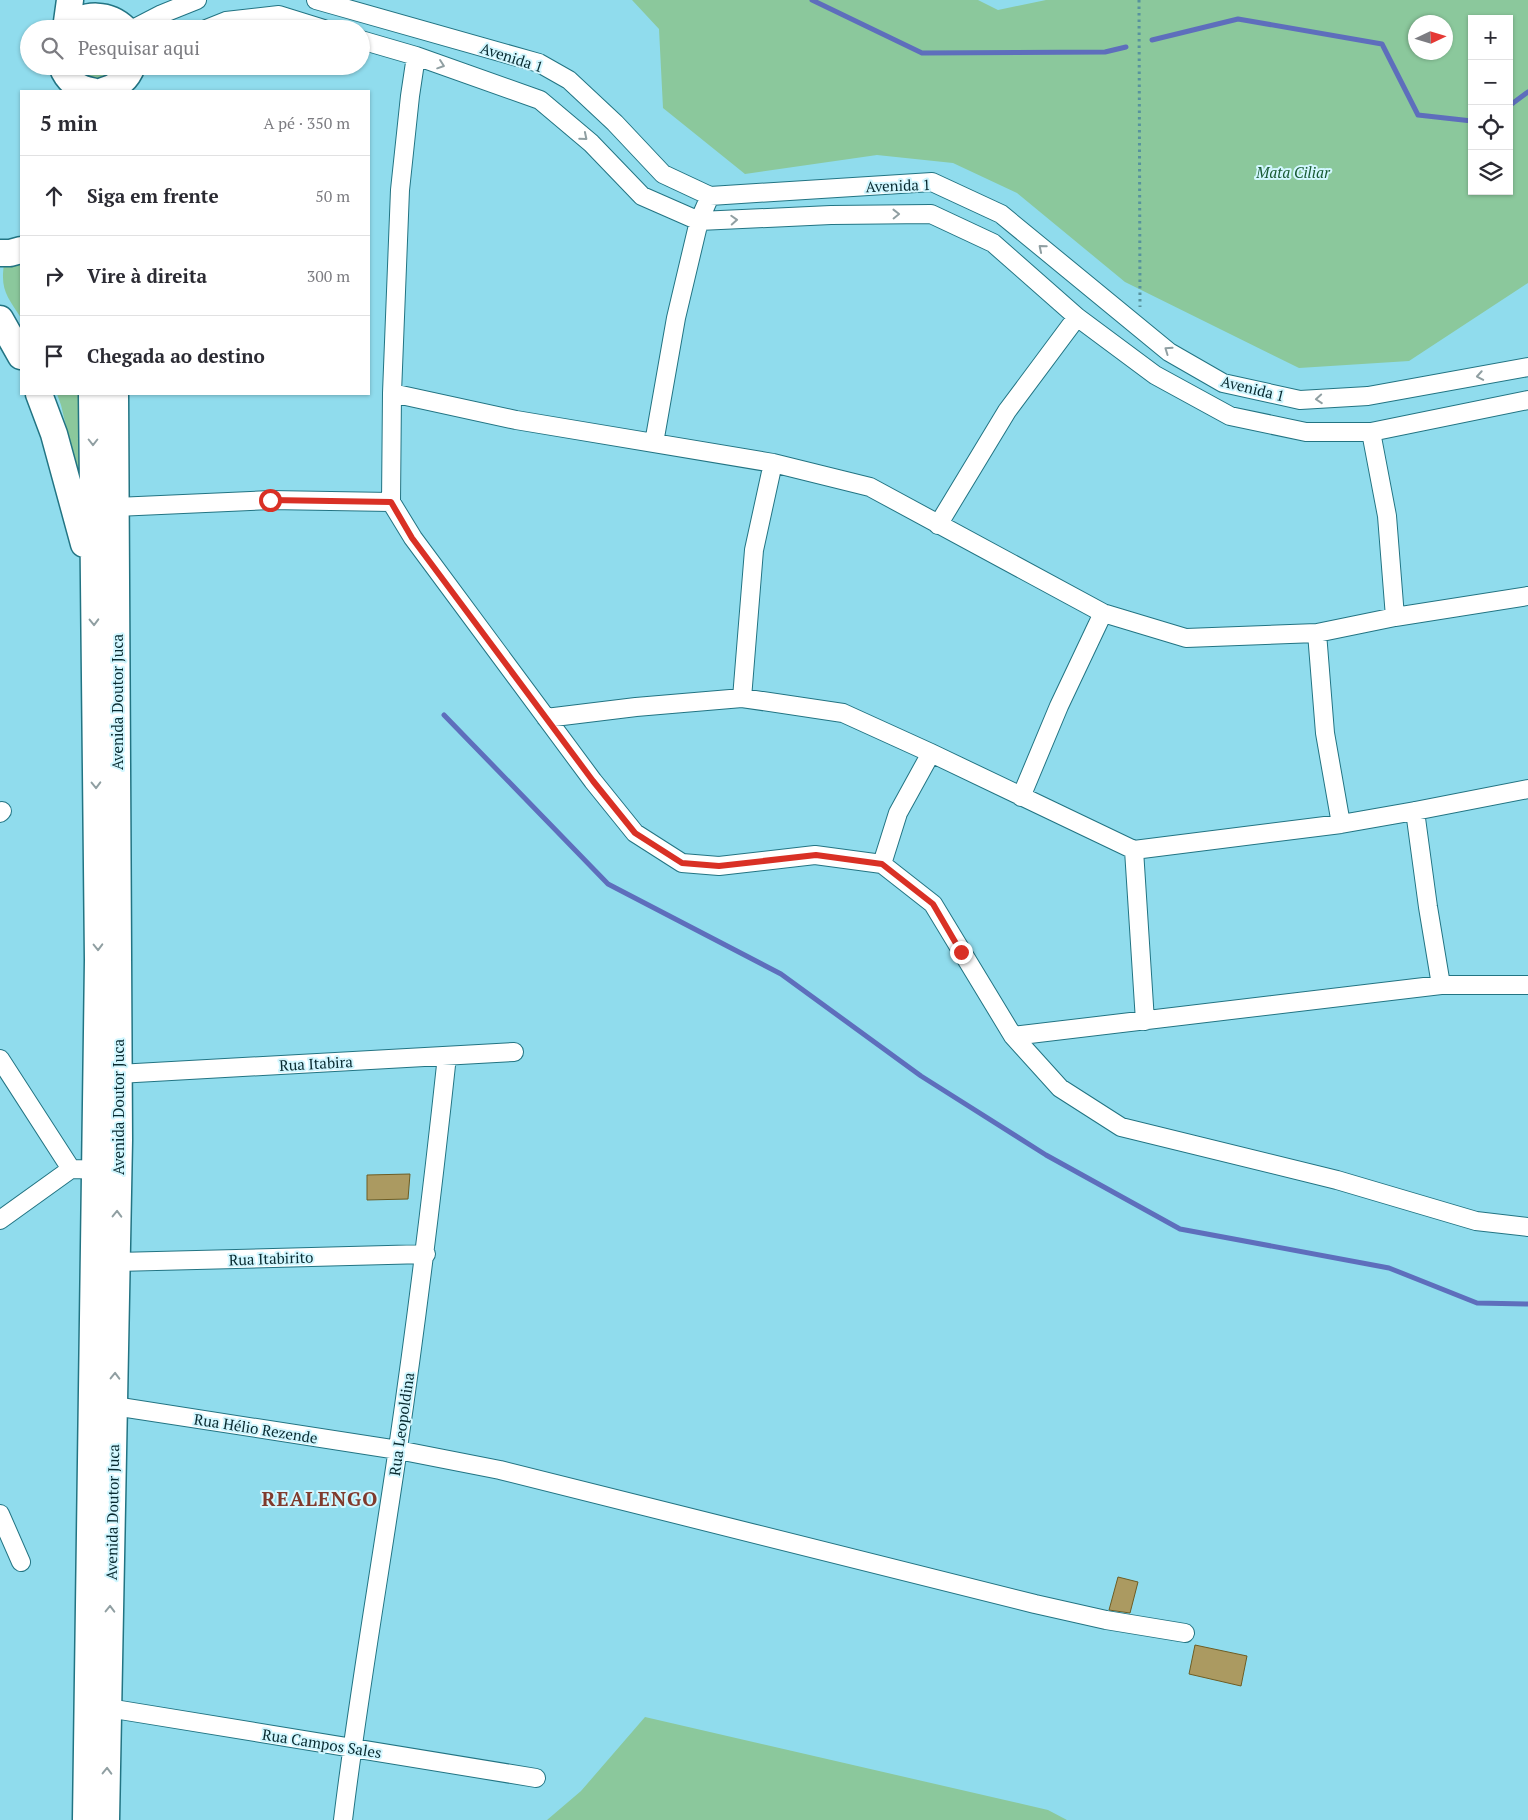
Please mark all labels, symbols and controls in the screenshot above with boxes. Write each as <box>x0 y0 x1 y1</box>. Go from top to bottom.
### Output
north arrow <box>1408 15 1453 60</box>
map controls <box>1468 15 1513 195</box>
button: + <box>1468 15 1513 60</box>
search box <box>20 20 370 75</box>
icon: search <box>38 34 66 62</box>
text: Pesquisar aqui <box>78 35 200 60</box>
street label: Avenida 1 <box>478 37 546 77</box>
one-way arrow <box>436 59 445 69</box>
button: − <box>1468 60 1513 105</box>
button: locate <box>1468 105 1513 150</box>
text: 5 min <box>40 109 97 137</box>
text: A pé · 350 m <box>263 112 350 134</box>
one-way arrow <box>578 131 587 140</box>
button: layers <box>1468 150 1513 195</box>
park label: Mata Ciliar <box>1255 162 1331 182</box>
street label: Avenida 1 <box>865 174 931 196</box>
icon: ahead <box>40 182 68 210</box>
text: Siga em frente <box>87 183 219 208</box>
text: 50 m <box>315 185 350 207</box>
one-way arrow <box>893 209 901 219</box>
one-way arrow <box>730 214 738 225</box>
one-way arrow <box>1038 244 1047 253</box>
icon: right <box>40 262 68 290</box>
text: Vire à direita <box>87 263 207 288</box>
text: 300 m <box>307 265 350 287</box>
icon: arrive <box>40 342 68 370</box>
text: Chegada ao destino <box>87 343 265 368</box>
one-way arrow <box>1164 347 1174 356</box>
street label: Avenida 1 <box>1219 370 1287 406</box>
one-way arrow <box>1476 370 1484 380</box>
one-way arrow <box>1315 393 1323 404</box>
one-way arrow <box>88 439 98 447</box>
route start <box>259 489 282 512</box>
one-way arrow <box>89 619 99 627</box>
street label: Avenida Doutor Juca <box>107 634 127 770</box>
one-way arrow <box>91 782 101 789</box>
route end <box>950 941 973 964</box>
one-way arrow <box>93 944 103 952</box>
street label: Avenida Doutor Juca <box>108 1039 128 1175</box>
street label: Rua Itabira <box>279 1051 354 1075</box>
one-way arrow <box>112 1210 123 1218</box>
street label: Rua Itabirito <box>228 1247 314 1269</box>
street label: Rua Leopoldina <box>384 1371 418 1477</box>
one-way arrow <box>110 1372 120 1380</box>
street label: Rua Hélio Rezende <box>193 1408 319 1448</box>
street label: Avenida Doutor Juca <box>101 1443 123 1580</box>
district label: REALENGO <box>262 1485 378 1512</box>
one-way arrow <box>105 1605 115 1612</box>
street label: Rua Campos Sales <box>261 1724 383 1762</box>
one-way arrow <box>102 1767 112 1775</box>

